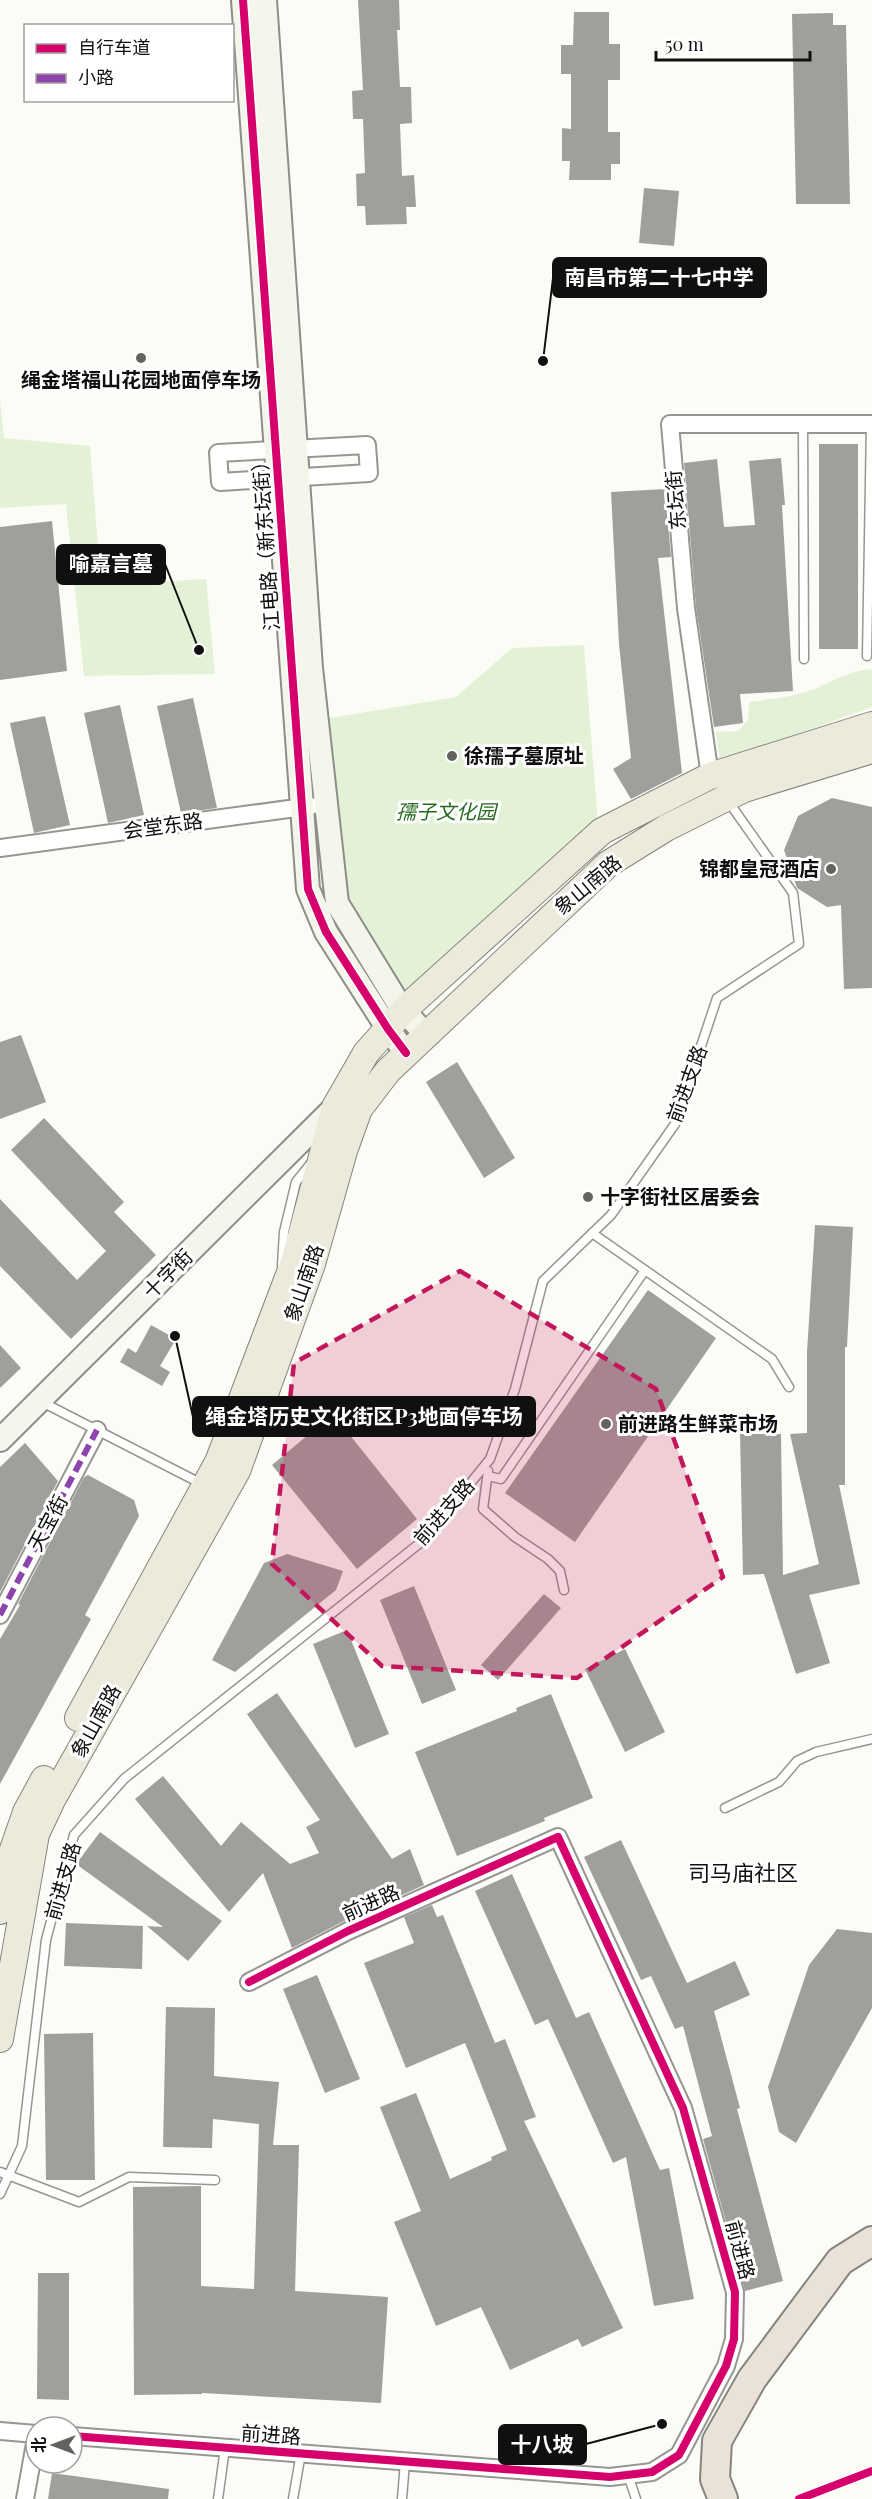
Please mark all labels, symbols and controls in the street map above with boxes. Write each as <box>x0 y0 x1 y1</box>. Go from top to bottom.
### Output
legend <box>24 24 234 102</box>
scale bar <box>656 24 810 62</box>
text: 50 m <box>665 32 704 56</box>
text: 自行车道 <box>78 35 150 59</box>
text: 小路 <box>78 65 114 89</box>
callout: 南昌市第二十七中学 <box>553 258 766 297</box>
text: 南昌市第二十七中学 <box>565 262 754 290</box>
marker: 绳金塔福山花园地面停车场 <box>134 351 148 365</box>
place label: 绳金塔福山花园地面停车场 <box>21 365 261 392</box>
street label: 江电路（新东坛街） <box>245 450 284 632</box>
street label: 东坛街 <box>658 469 691 531</box>
callout: 喻嘉言墓 <box>57 545 165 584</box>
text: 喻嘉言墓 <box>69 548 153 576</box>
place label: 徐孺子墓原址 <box>464 741 584 768</box>
marker: 徐孺子墓原址 <box>445 749 459 763</box>
park label: 孺子文化园 <box>396 797 499 824</box>
street label: 会堂东路 <box>121 806 204 843</box>
street label: 象山南路 <box>548 848 626 920</box>
place label: 锦都皇冠酒店 <box>699 854 819 881</box>
marker: 锦都皇冠酒店 <box>824 862 838 876</box>
street label: 前进支路 <box>659 1041 712 1126</box>
place label: 十字街社区居委会 <box>600 1182 760 1209</box>
marker: 十字街社区居委会 <box>581 1190 595 1204</box>
street label: 象山南路 <box>277 1240 328 1325</box>
street label: 十字街 <box>136 1242 198 1304</box>
callout: 绳金塔历史文化街区P3地面停车场 <box>193 1397 535 1436</box>
text: 绳金塔历史文化街区P3地面停车场 <box>205 1401 523 1429</box>
place label: 前进路生鲜菜市场 <box>618 1409 778 1436</box>
marker: 前进路生鲜菜市场 <box>599 1417 613 1431</box>
street label: 前进支路 <box>406 1472 479 1550</box>
street label: 天宝街 <box>21 1489 73 1555</box>
street label: 象山南路 <box>63 1679 126 1762</box>
street label: 前进支路 <box>38 1838 86 1923</box>
district label: 司马庙社区 <box>688 1857 798 1887</box>
street label: 前进路 <box>337 1877 403 1926</box>
street label: 前进路 <box>721 2217 762 2282</box>
north arrow <box>24 2415 84 2475</box>
street label: 前进路 <box>240 2418 302 2449</box>
callout: 十八坡 <box>499 2425 586 2464</box>
text: 十八坡 <box>511 2429 574 2457</box>
text: 北 <box>28 2437 49 2453</box>

